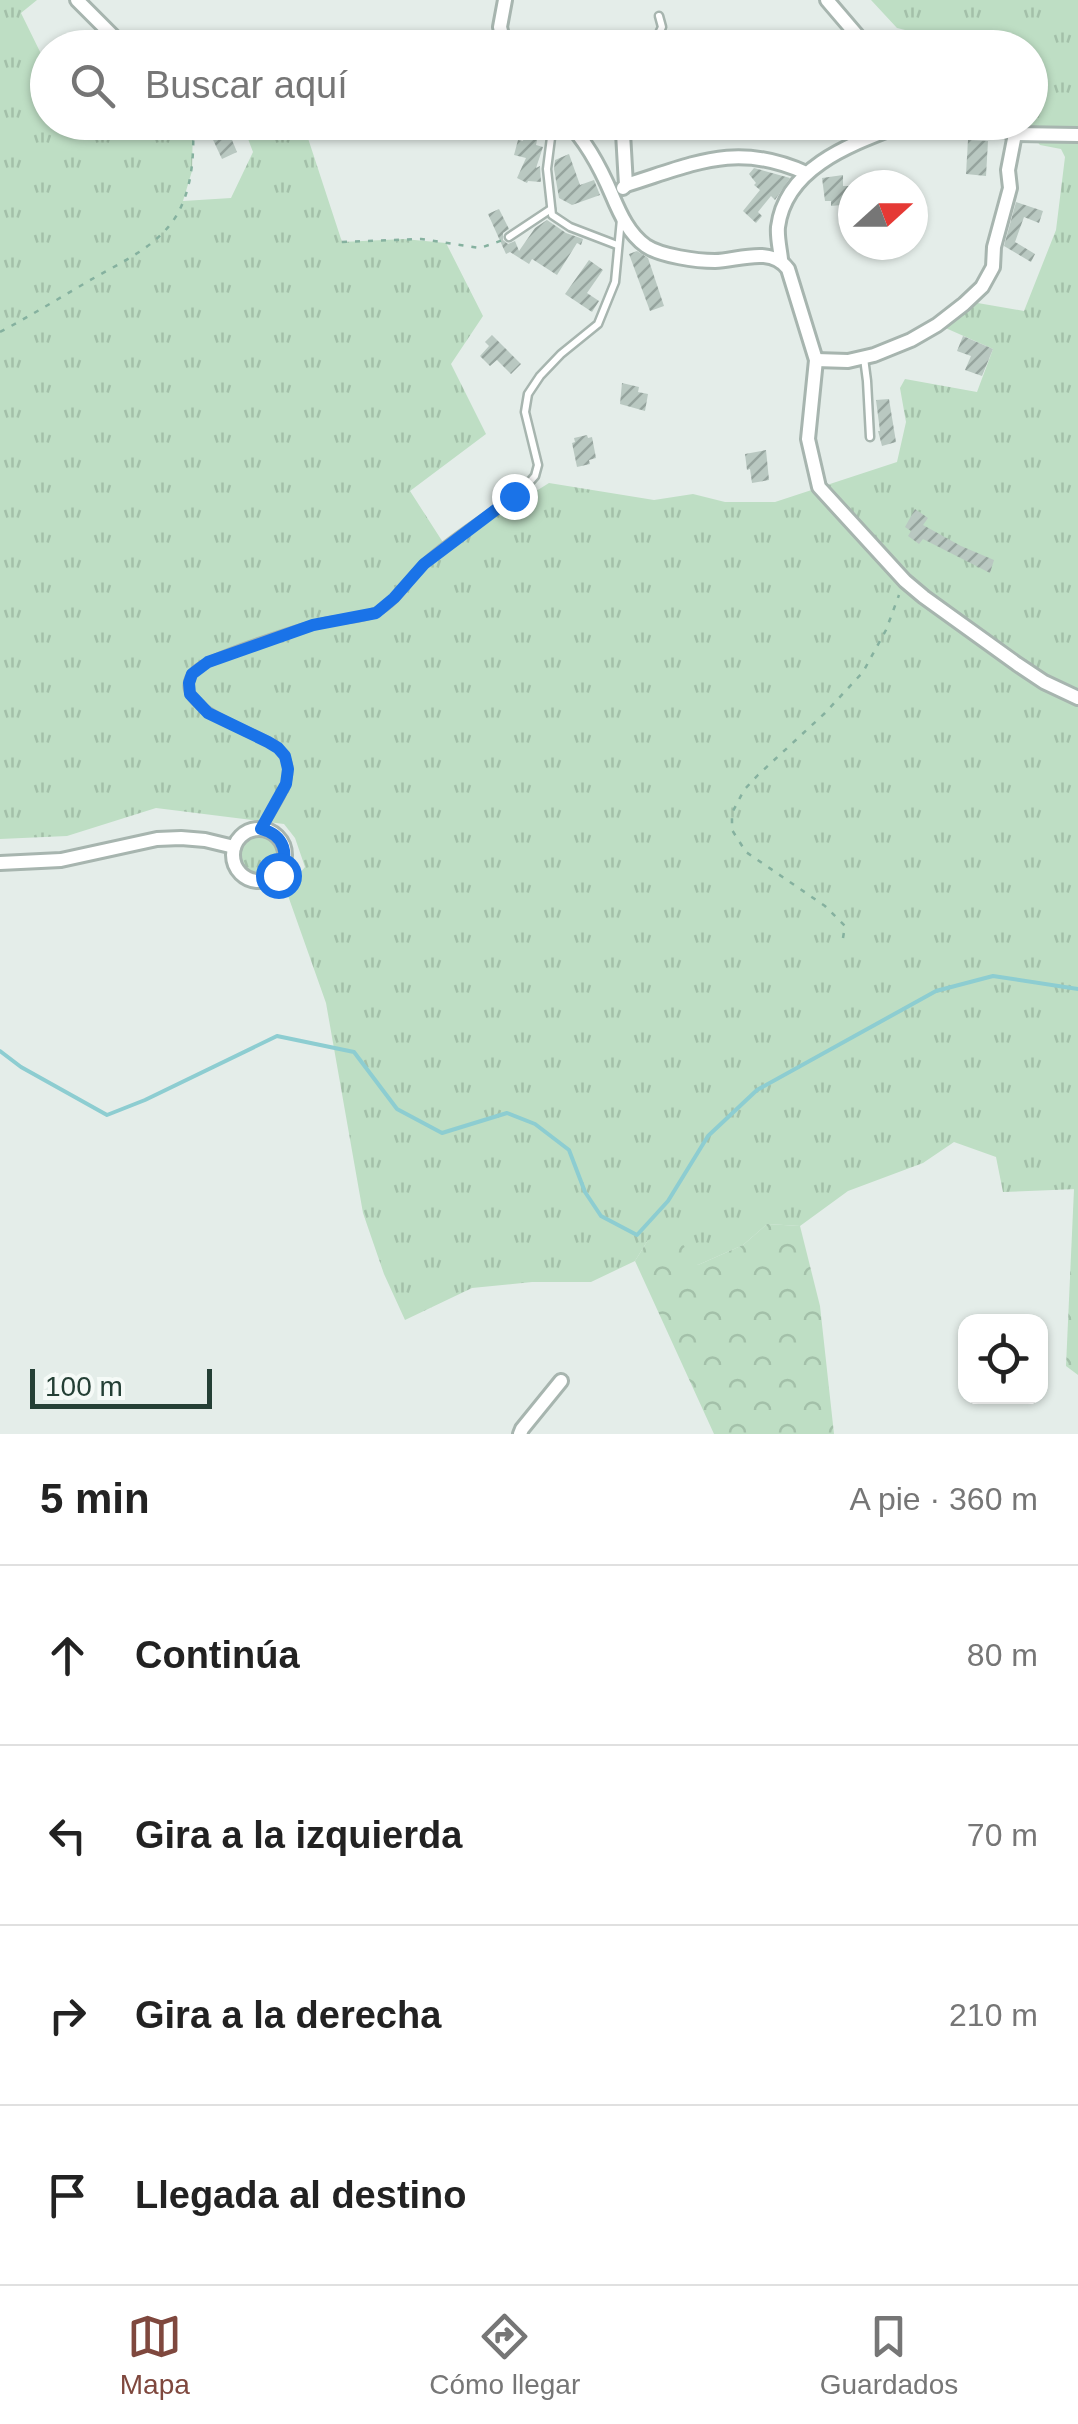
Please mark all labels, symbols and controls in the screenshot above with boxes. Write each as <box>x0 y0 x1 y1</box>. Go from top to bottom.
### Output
search box <box>30 30 1048 140</box>
icon: search <box>65 58 120 113</box>
text: Buscar aquí <box>145 64 348 106</box>
north arrow <box>838 170 928 260</box>
route end <box>492 474 538 520</box>
route start <box>256 853 302 899</box>
map controls <box>958 1314 1048 1404</box>
button: locate <box>958 1314 1048 1404</box>
scale bar <box>30 1364 212 1408</box>
text: 100 m <box>45 1371 123 1402</box>
text: 5 min <box>40 1475 150 1522</box>
text: A pie · 360 m <box>849 1481 1038 1517</box>
icon: ahead <box>40 1628 95 1683</box>
text: Continúa <box>135 1634 300 1676</box>
text: 80 m <box>967 1637 1038 1673</box>
icon: left <box>40 1808 95 1863</box>
text: Gira a la izquierda <box>135 1814 462 1856</box>
text: 70 m <box>967 1817 1038 1853</box>
icon: right <box>40 1988 95 2043</box>
text: Gira a la derecha <box>135 1994 441 2036</box>
text: 210 m <box>949 1997 1038 2033</box>
icon: arrive <box>40 2168 95 2223</box>
text: Llegada al destino <box>135 2174 467 2216</box>
tab: Mapa <box>120 2309 190 2401</box>
tab: Cómo llegar <box>429 2309 580 2401</box>
tab: Guardados <box>820 2309 958 2401</box>

